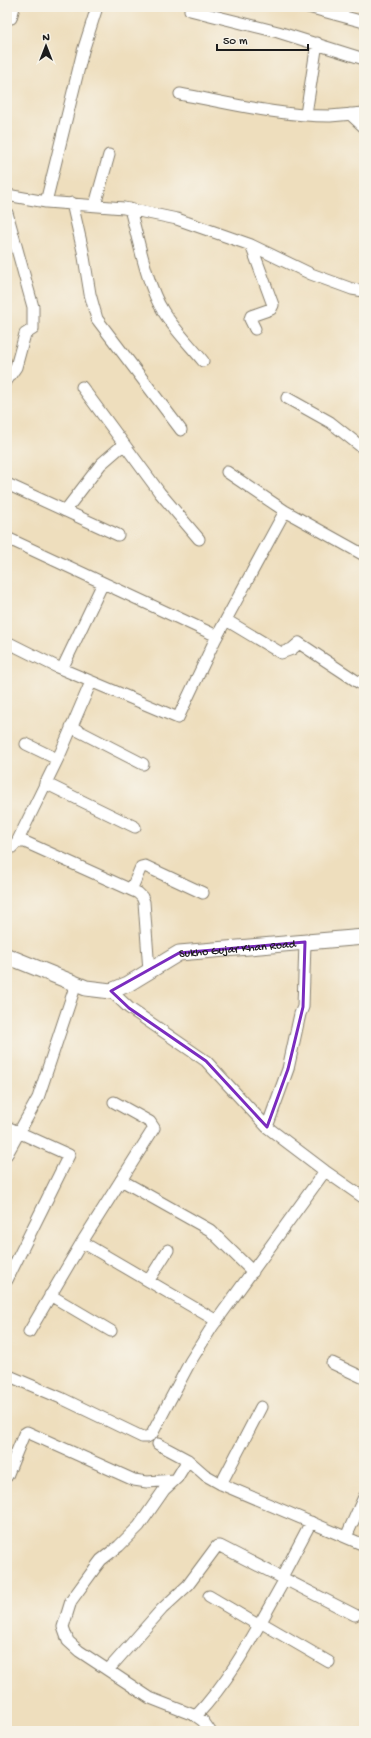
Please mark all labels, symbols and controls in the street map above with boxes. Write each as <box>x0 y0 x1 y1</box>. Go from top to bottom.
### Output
north arrow <box>26 26 66 66</box>
scale bar <box>217 26 308 52</box>
text: N <box>42 32 50 44</box>
text: 50 m <box>223 35 248 49</box>
street label: Sukho Gujar Khan Road <box>179 938 297 962</box>

